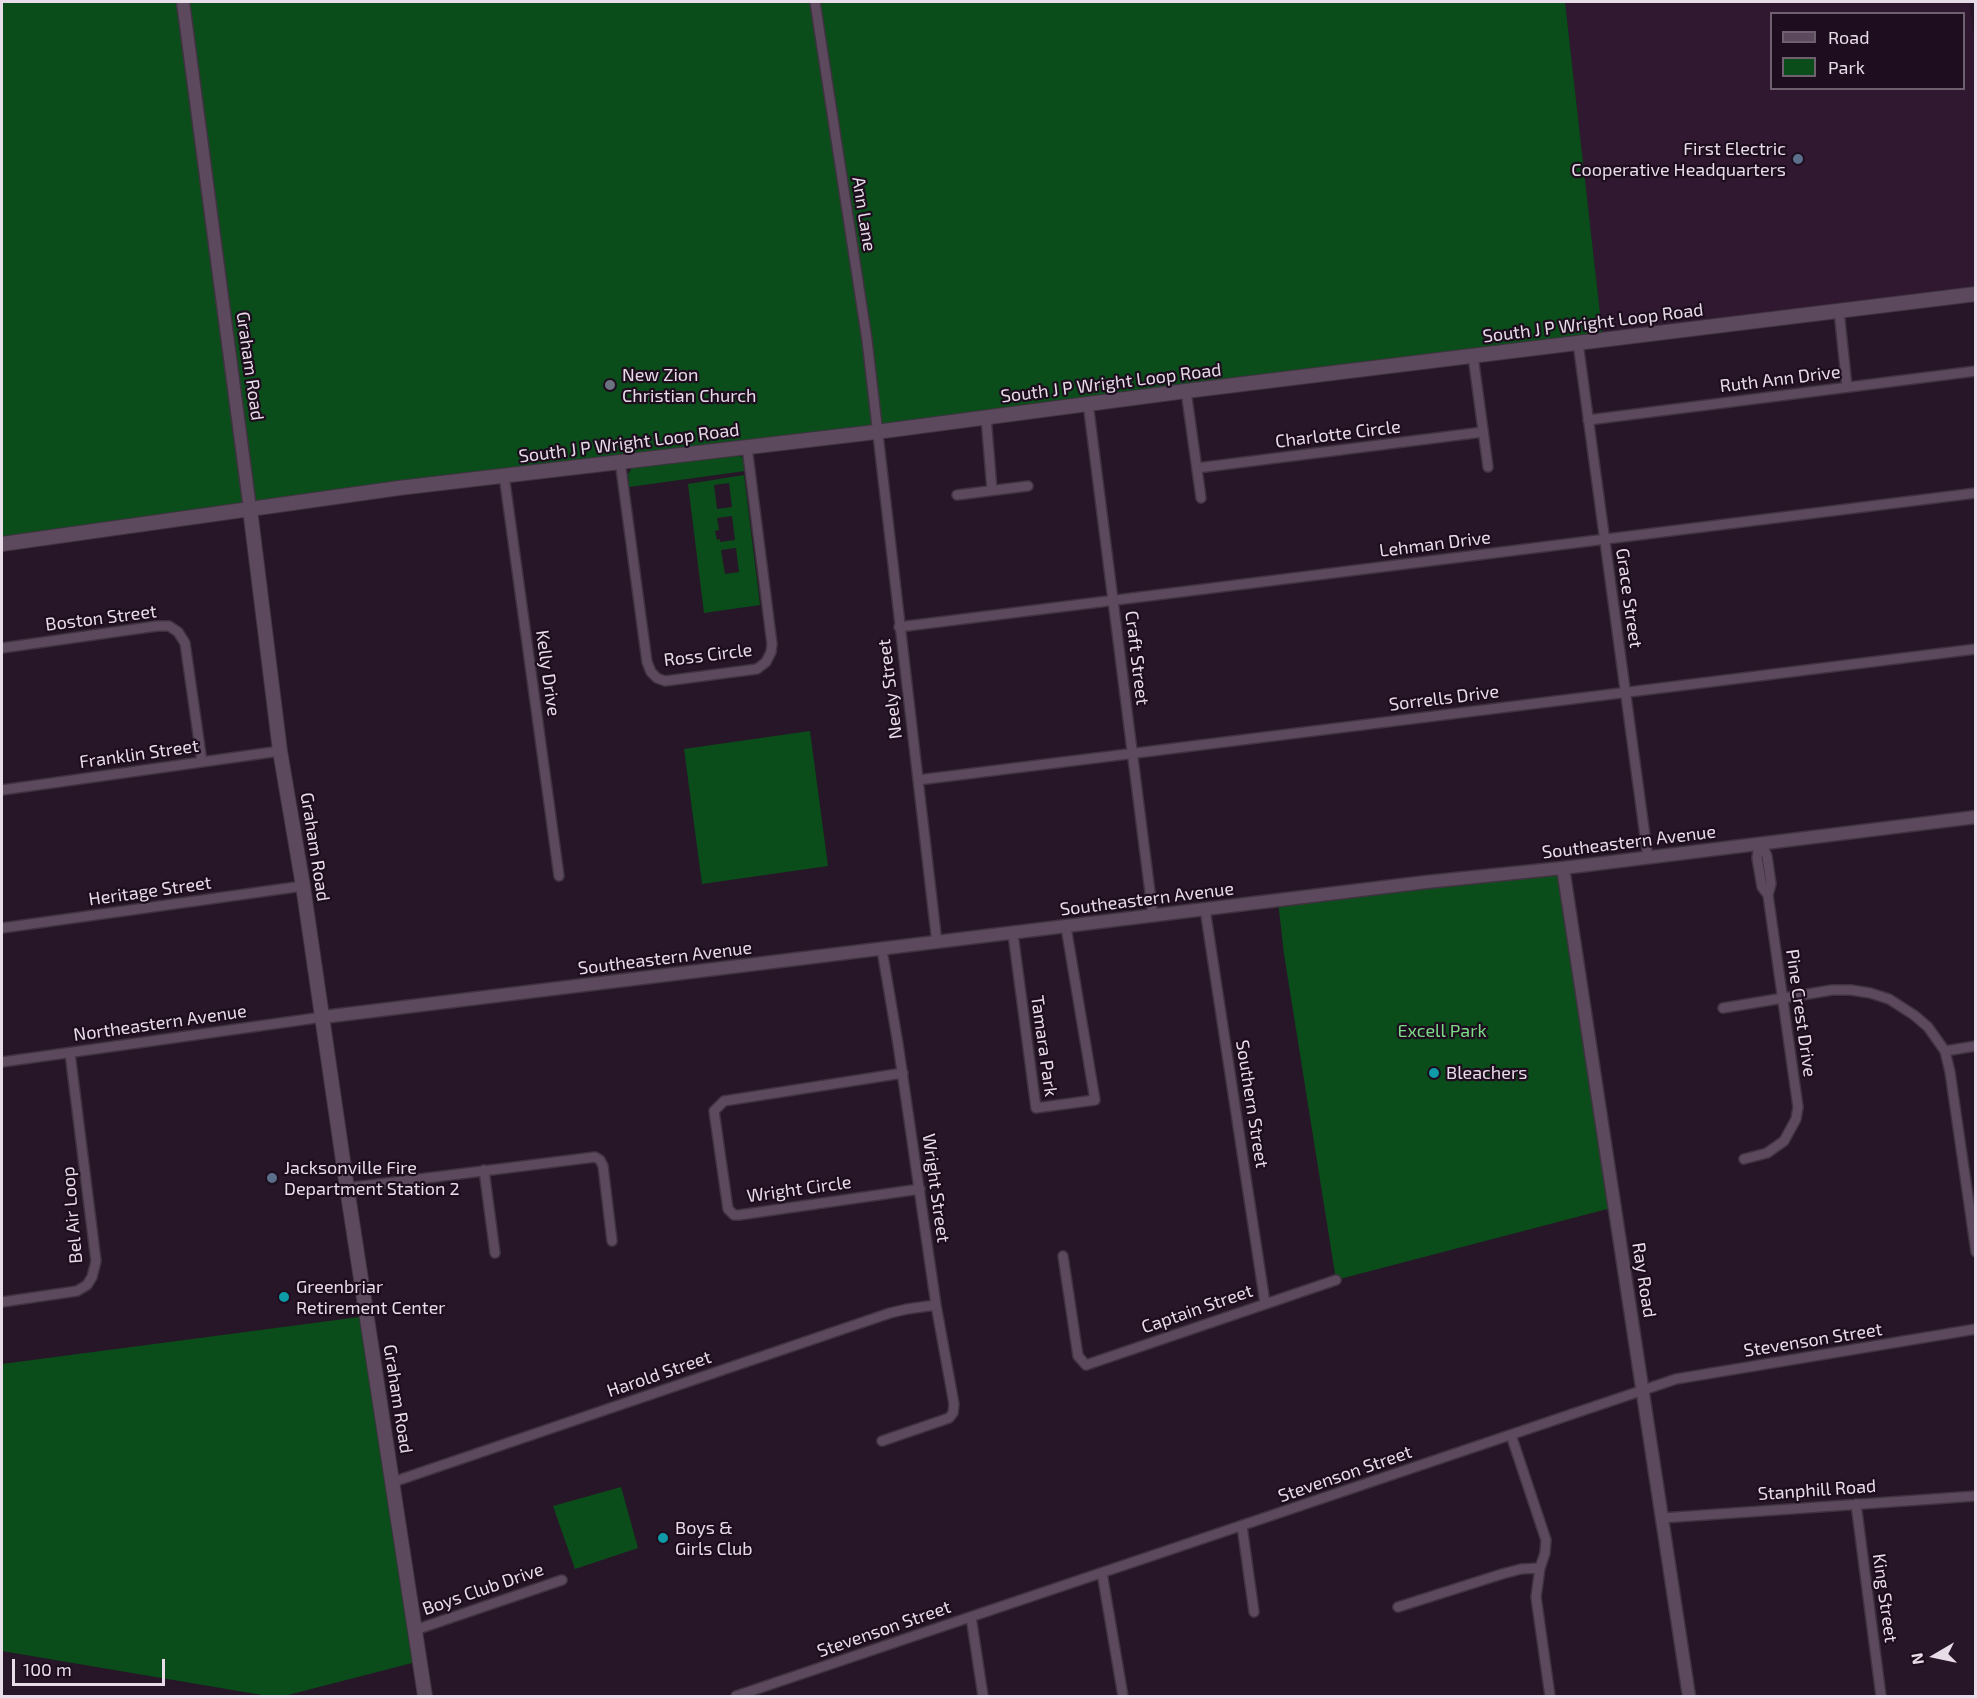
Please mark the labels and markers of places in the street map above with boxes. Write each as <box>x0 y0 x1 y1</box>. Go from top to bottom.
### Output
place label: First Electric Cooperative Headquarters <box>1571 138 1786 180</box>
marker: First Electric Cooperative Headquarters <box>1791 152 1805 166</box>
place label: New Zion Christian Church <box>622 364 756 406</box>
marker: New Zion Christian Church <box>603 378 617 392</box>
place label: Bleachers <box>1446 1062 1527 1084</box>
marker: Bleachers <box>1427 1066 1441 1080</box>
place label: Jacksonville Fire Department Station 2 <box>284 1157 460 1200</box>
marker: Jacksonville Fire Department Station 2 <box>265 1171 279 1185</box>
place label: Greenbriar Retirement Center <box>296 1276 446 1318</box>
marker: Greenbriar Retirement Center <box>277 1290 291 1304</box>
place label: Boys & Girls Club <box>675 1517 753 1559</box>
marker: Boys & Girls Club <box>656 1531 670 1545</box>

